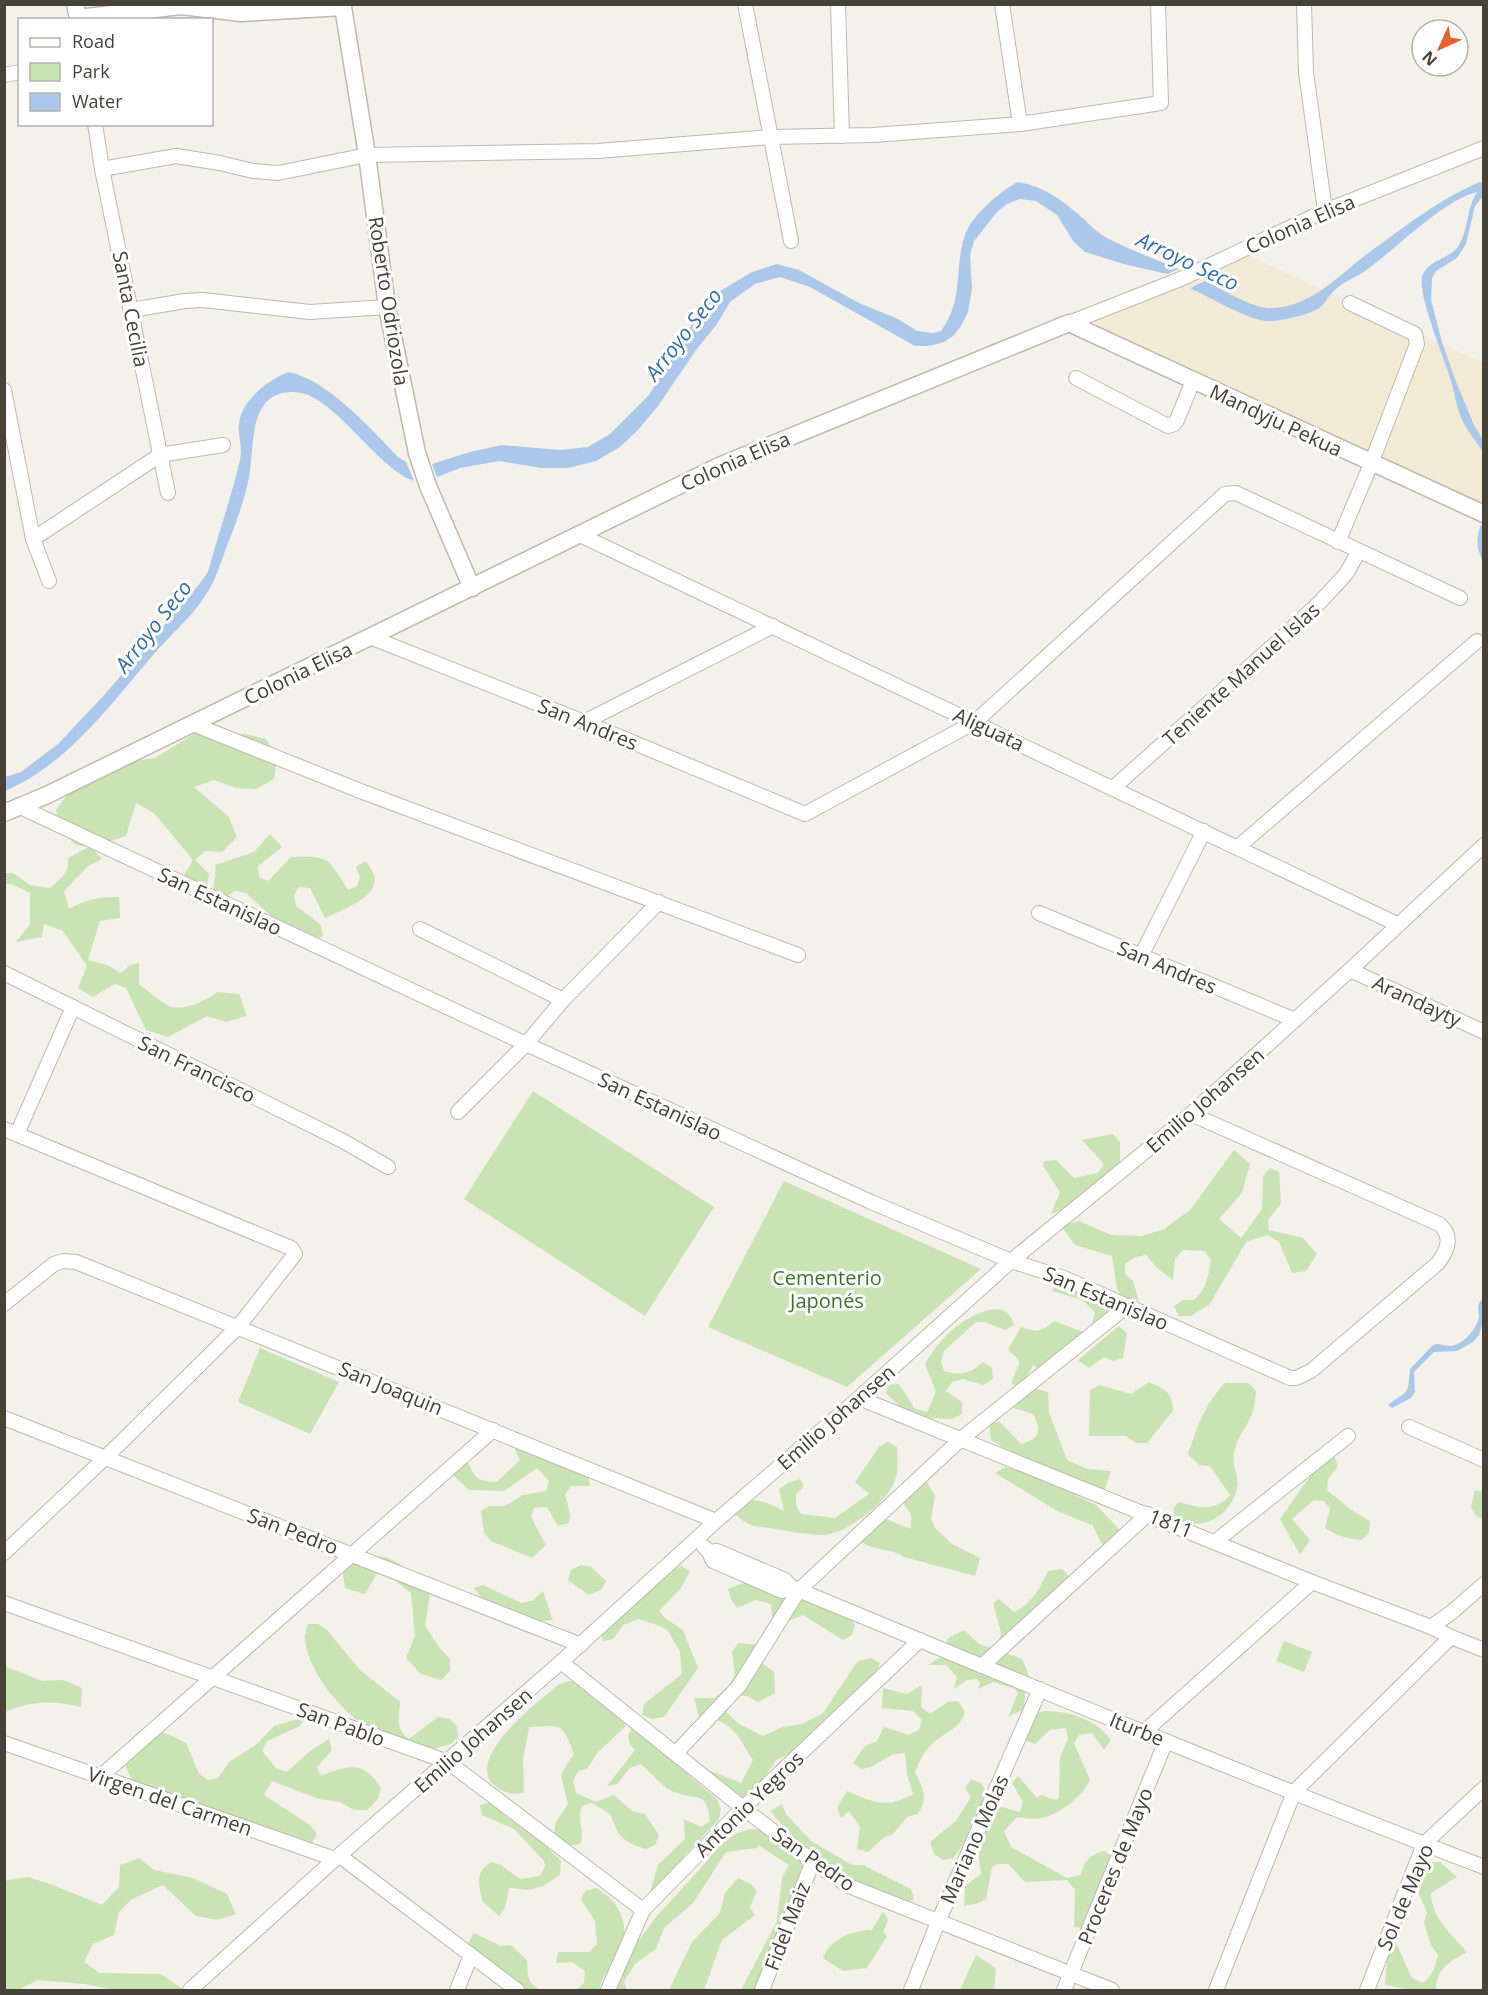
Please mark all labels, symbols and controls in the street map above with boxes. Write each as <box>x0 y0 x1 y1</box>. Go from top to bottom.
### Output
legend <box>18 18 213 126</box>
north arrow <box>1410 18 1470 78</box>
text: Road <box>72 29 115 53</box>
text: N <box>1417 46 1442 71</box>
text: Park <box>72 59 110 83</box>
text: Water <box>72 89 123 113</box>
street label: Colonia Elisa <box>1241 188 1359 260</box>
street label: Roberto Odriozola <box>362 214 416 388</box>
water label: Arroyo Seco <box>1131 224 1244 297</box>
street label: Santa Cecilia <box>107 249 155 369</box>
water label: Arroyo Seco <box>637 282 728 387</box>
street label: Mandyju Pekua <box>1205 377 1347 463</box>
street label: Colonia Elisa <box>676 425 794 497</box>
water label: Arroyo Seco <box>107 574 198 679</box>
street label: Teniente Manuel Islas <box>1157 596 1325 752</box>
street label: Colonia Elisa <box>239 635 357 711</box>
street label: San Andres <box>534 692 642 756</box>
street label: Aliguata <box>949 701 1029 757</box>
street label: San Estanislao <box>154 861 286 941</box>
street label: San Andres <box>1113 934 1221 1000</box>
street label: Arandayty <box>1368 969 1467 1034</box>
street label: San Francisco <box>134 1029 260 1109</box>
street label: Emilio Johansen <box>1140 1041 1270 1159</box>
street label: San Estanislao <box>594 1066 726 1146</box>
street label: San Estanislao <box>1039 1259 1173 1337</box>
park label: Cementerio Japonés <box>772 1264 882 1314</box>
street label: San Joaquin <box>335 1355 447 1421</box>
street label: Emilio Johansen <box>771 1358 901 1476</box>
street label: San Pedro <box>244 1501 342 1561</box>
street label: 1811 <box>1145 1502 1197 1544</box>
street label: Emilio Johansen <box>408 1681 538 1799</box>
street label: San Pablo <box>293 1696 389 1752</box>
street label: Iturbe <box>1106 1706 1168 1752</box>
street label: Antonio Yegros <box>689 1745 809 1863</box>
street label: Virgen del Carmen <box>84 1760 256 1842</box>
street label: Mariano Molas <box>933 1770 1015 1908</box>
street label: Proceres de Mayo <box>1071 1784 1159 1948</box>
street label: San Pedro <box>767 1821 861 1897</box>
street label: Sol de Mayo <box>1370 1840 1440 1954</box>
street label: Fidel Maiz <box>758 1878 816 1974</box>

